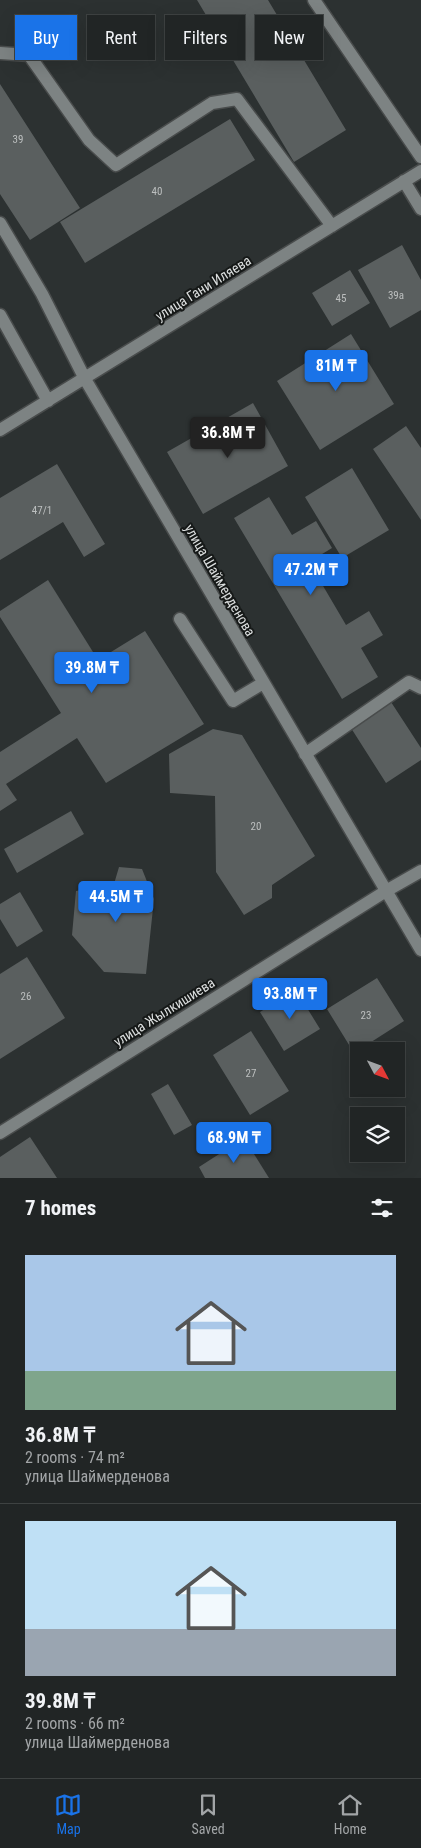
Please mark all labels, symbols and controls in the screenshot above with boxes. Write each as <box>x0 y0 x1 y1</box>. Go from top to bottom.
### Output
chip: Buy <box>15 15 77 60</box>
chip: Rent <box>87 15 155 60</box>
chip: Filters <box>165 15 245 60</box>
chip: New <box>255 15 323 60</box>
house number: 39 <box>13 133 23 146</box>
house number: 40 <box>152 185 162 198</box>
street label: улица Гани Иляева <box>152 252 254 324</box>
house number: 39а <box>388 289 404 302</box>
house number: 45 <box>336 292 346 305</box>
pin: 81M ₸ <box>301 350 371 392</box>
text: 81M ₸ <box>316 356 356 375</box>
pin: 36.8M ₸ <box>182 416 274 459</box>
text: 36.8M ₸ <box>201 423 255 442</box>
house number: 47/1 <box>32 504 52 517</box>
street label: улица Шаймерденова <box>181 521 259 639</box>
pin: 47.2M ₸ <box>265 554 357 596</box>
text: 47.2M ₸ <box>284 560 338 579</box>
pin: 39.8M ₸ <box>46 652 138 694</box>
text: 39.8M ₸ <box>65 658 119 677</box>
house number: 20 <box>251 820 261 833</box>
pin: 44.5M ₸ <box>70 880 162 923</box>
text: 44.5M ₸ <box>89 887 143 906</box>
street label: улица Жылкишиева <box>111 974 217 1050</box>
pin: 93.8M ₸ <box>244 978 336 1020</box>
text: 93.8M ₸ <box>263 984 317 1003</box>
house number: 26 <box>21 990 31 1003</box>
house number: 23 <box>361 1009 371 1022</box>
north arrow <box>350 1042 405 1098</box>
map controls <box>350 1042 405 1162</box>
house number: 27 <box>246 1067 256 1080</box>
button: layers <box>350 1107 405 1162</box>
pin: 68.9M ₸ <box>188 1122 280 1164</box>
text: 68.9M ₸ <box>207 1128 261 1147</box>
icon: filters <box>368 1194 396 1222</box>
text: 7 homes <box>25 1196 96 1220</box>
icon: home <box>166 1288 256 1378</box>
text: 36.8M ₸ <box>25 1423 95 1447</box>
text: 2 rooms · 74 m² <box>25 1448 125 1467</box>
text: улица Шаймерденова <box>25 1467 170 1486</box>
icon: home <box>166 1553 256 1643</box>
text: 39.8M ₸ <box>25 1689 95 1713</box>
text: 2 rooms · 66 m² <box>25 1714 125 1733</box>
text: улица Шаймерденова <box>25 1733 170 1752</box>
tab: Map <box>54 1791 82 1837</box>
tab: Saved <box>191 1791 225 1837</box>
tab: Home <box>334 1791 367 1837</box>

